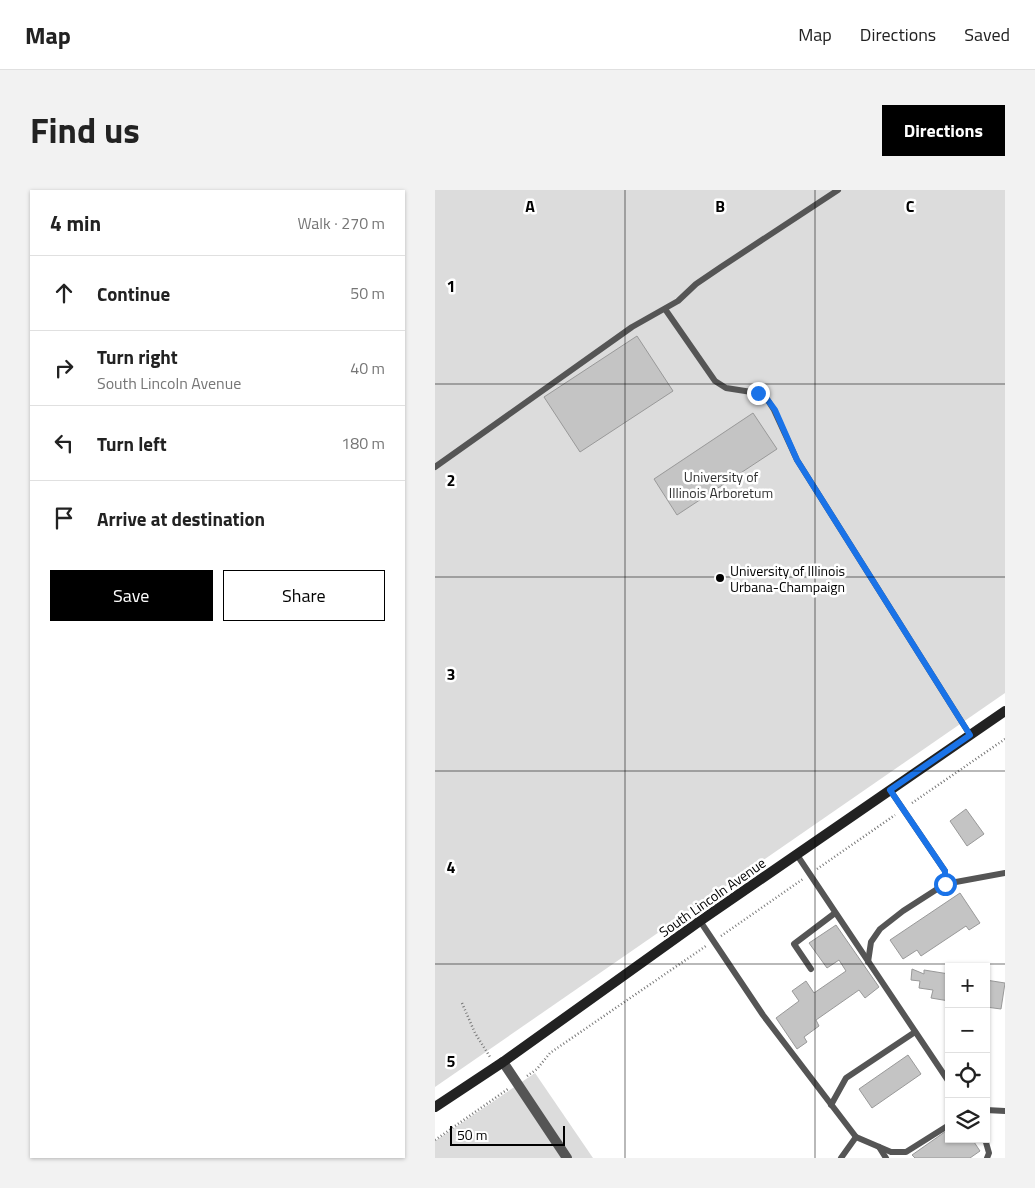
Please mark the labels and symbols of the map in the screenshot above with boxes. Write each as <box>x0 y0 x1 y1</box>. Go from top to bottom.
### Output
text: A <box>525 194 535 218</box>
text: B <box>715 194 725 218</box>
text: C <box>906 194 915 218</box>
text: 1 <box>447 274 455 298</box>
route end <box>747 382 770 405</box>
park label: University of Illinois Arboretum <box>669 466 773 503</box>
text: 2 <box>447 468 455 492</box>
place label: University of Illinois Urbana-Champaign <box>730 560 845 597</box>
marker: University of Illinois Urbana-Champaign <box>714 572 726 584</box>
text: 3 <box>447 662 455 686</box>
street label: South Lincoln Avenue <box>654 852 770 942</box>
text: 4 <box>447 855 456 879</box>
route start <box>934 873 957 896</box>
text: 5 <box>447 1049 456 1073</box>
scale bar <box>450 1123 565 1146</box>

